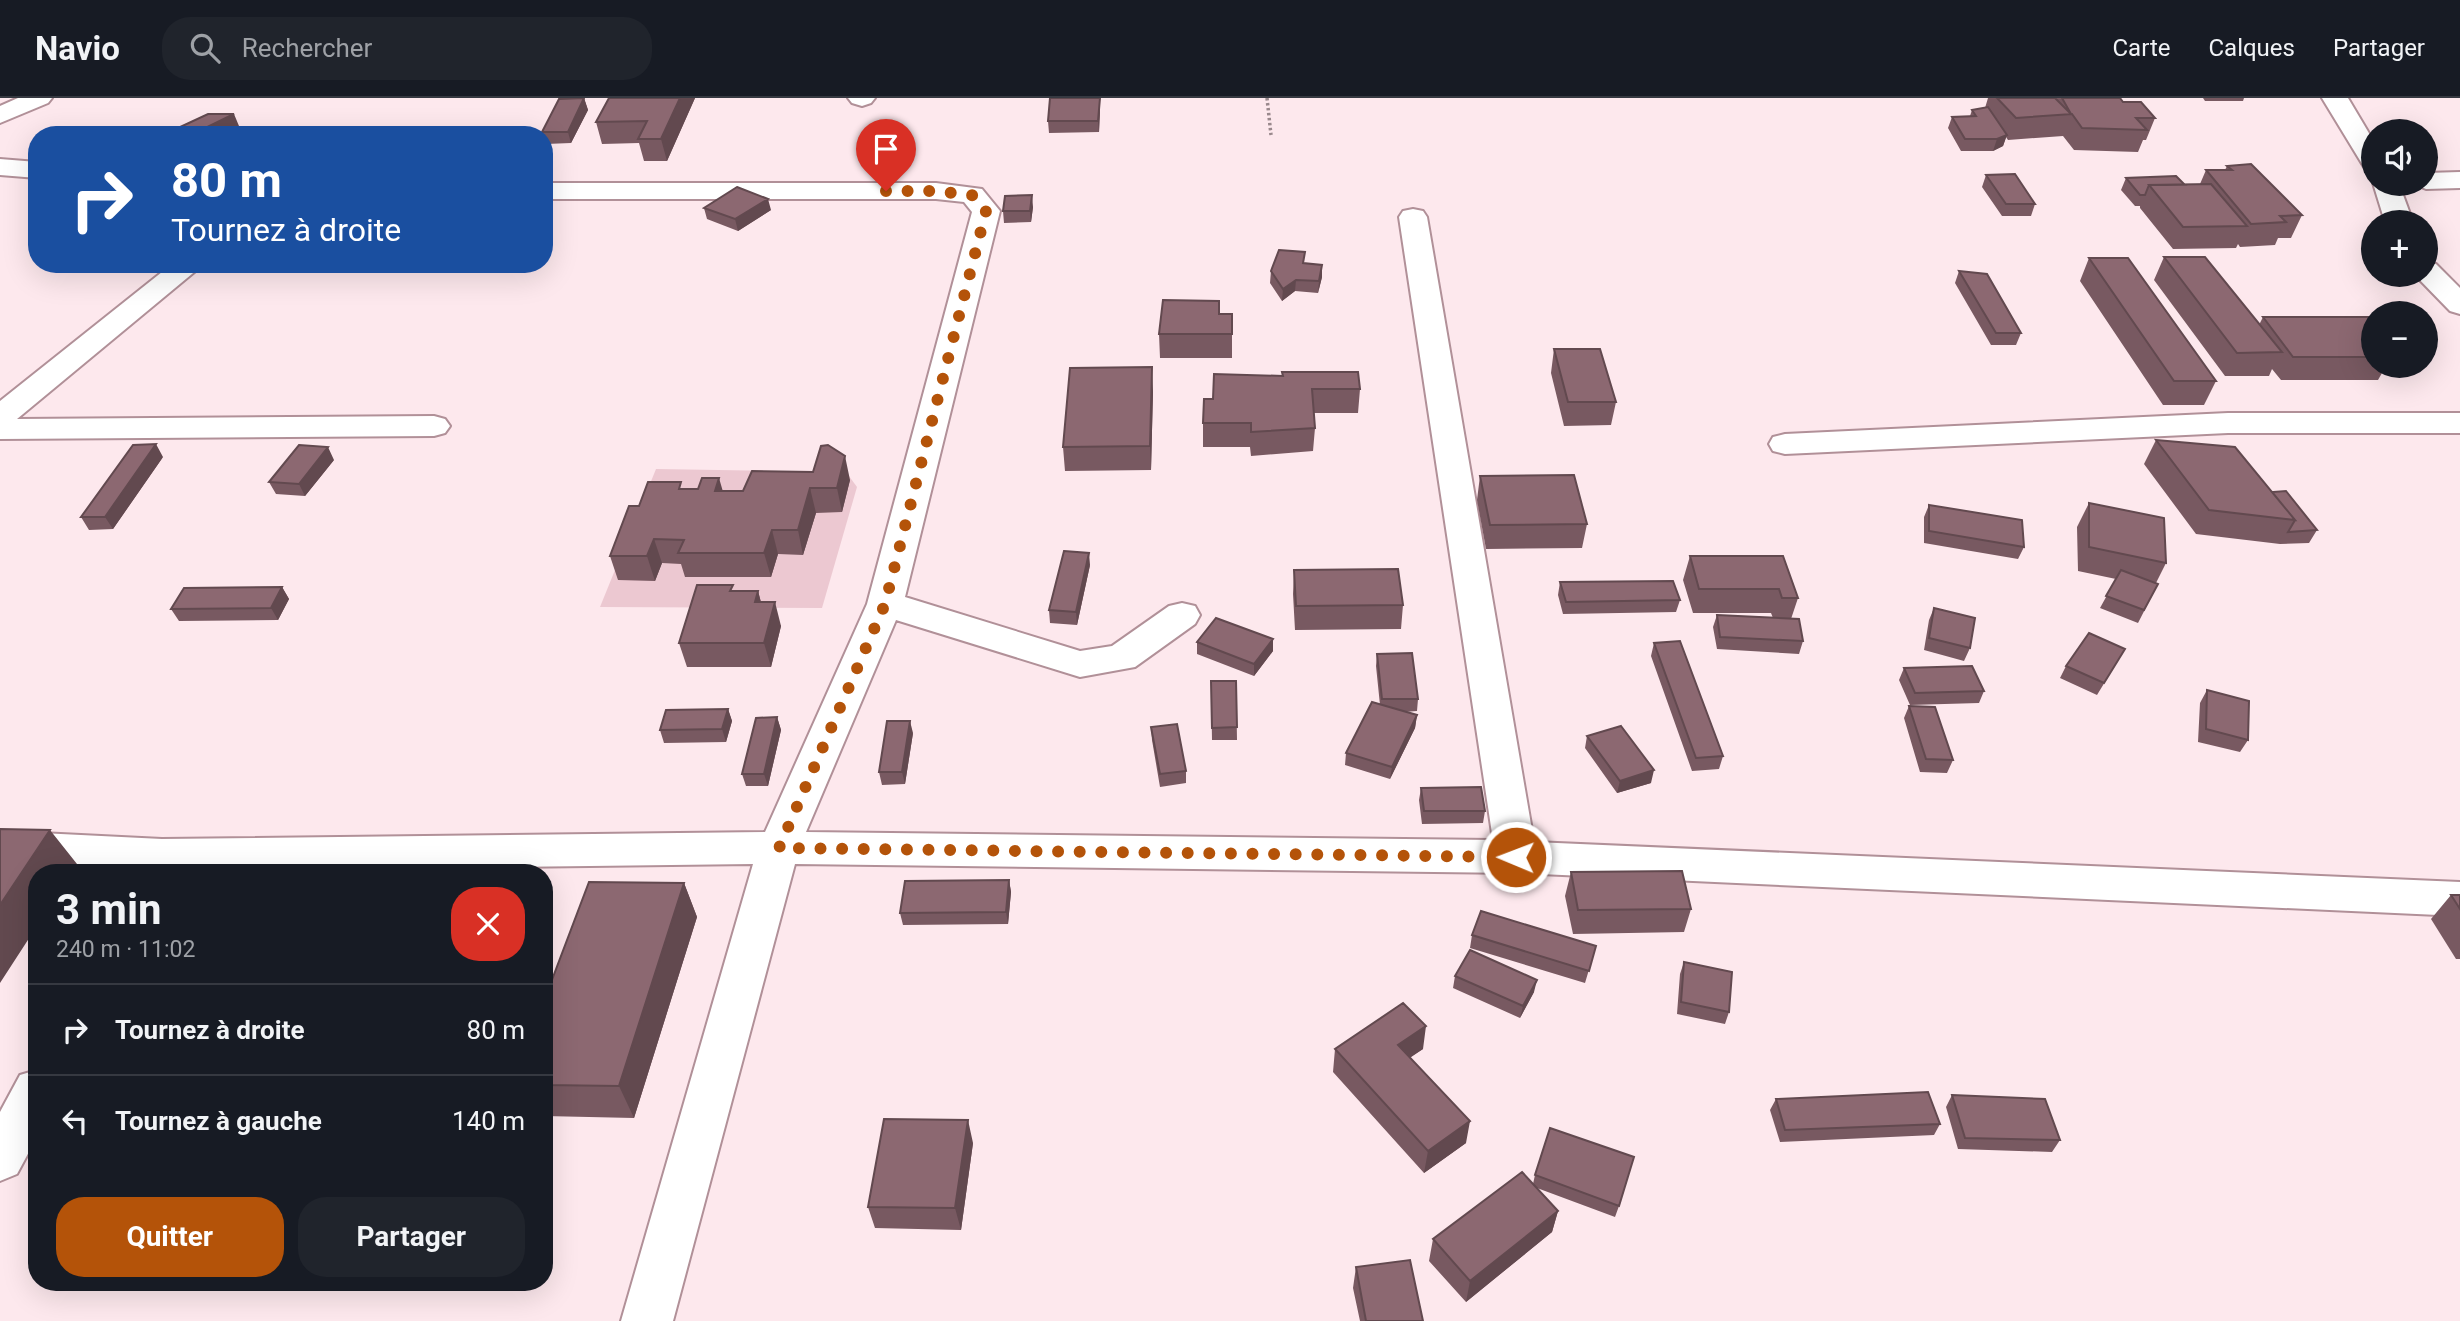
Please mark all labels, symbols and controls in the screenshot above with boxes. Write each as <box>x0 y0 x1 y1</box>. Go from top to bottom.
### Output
search box <box>162 17 652 80</box>
text: Navio <box>35 29 120 68</box>
icon: search <box>186 29 224 67</box>
text: Rechercher <box>242 33 372 63</box>
text: Carte <box>2112 34 2170 62</box>
text: Calques <box>2208 34 2295 62</box>
text: Partager <box>2333 34 2425 62</box>
pin <box>856 119 916 191</box>
map controls <box>2361 119 2438 378</box>
button: sound <box>2361 119 2438 196</box>
icon: arrive <box>867 130 905 168</box>
text: 80 m <box>171 152 282 209</box>
icon: right <box>56 154 147 245</box>
button: + <box>2361 210 2438 287</box>
text: Tournez à droite <box>171 211 401 249</box>
button: − <box>2361 301 2438 378</box>
position arrow <box>1479 820 1553 894</box>
text: 3 min <box>56 885 162 934</box>
button: close <box>451 887 525 961</box>
text: 240 m · 11:02 <box>56 936 195 963</box>
icon: right <box>56 1011 94 1049</box>
text: Tournez à droite <box>115 1015 305 1045</box>
text: 80 m <box>467 1015 525 1045</box>
icon: left <box>56 1102 94 1140</box>
text: Tournez à gauche <box>115 1106 322 1136</box>
text: 140 m <box>452 1106 525 1136</box>
button: Quitter <box>56 1197 284 1277</box>
button: Partager <box>298 1197 525 1277</box>

